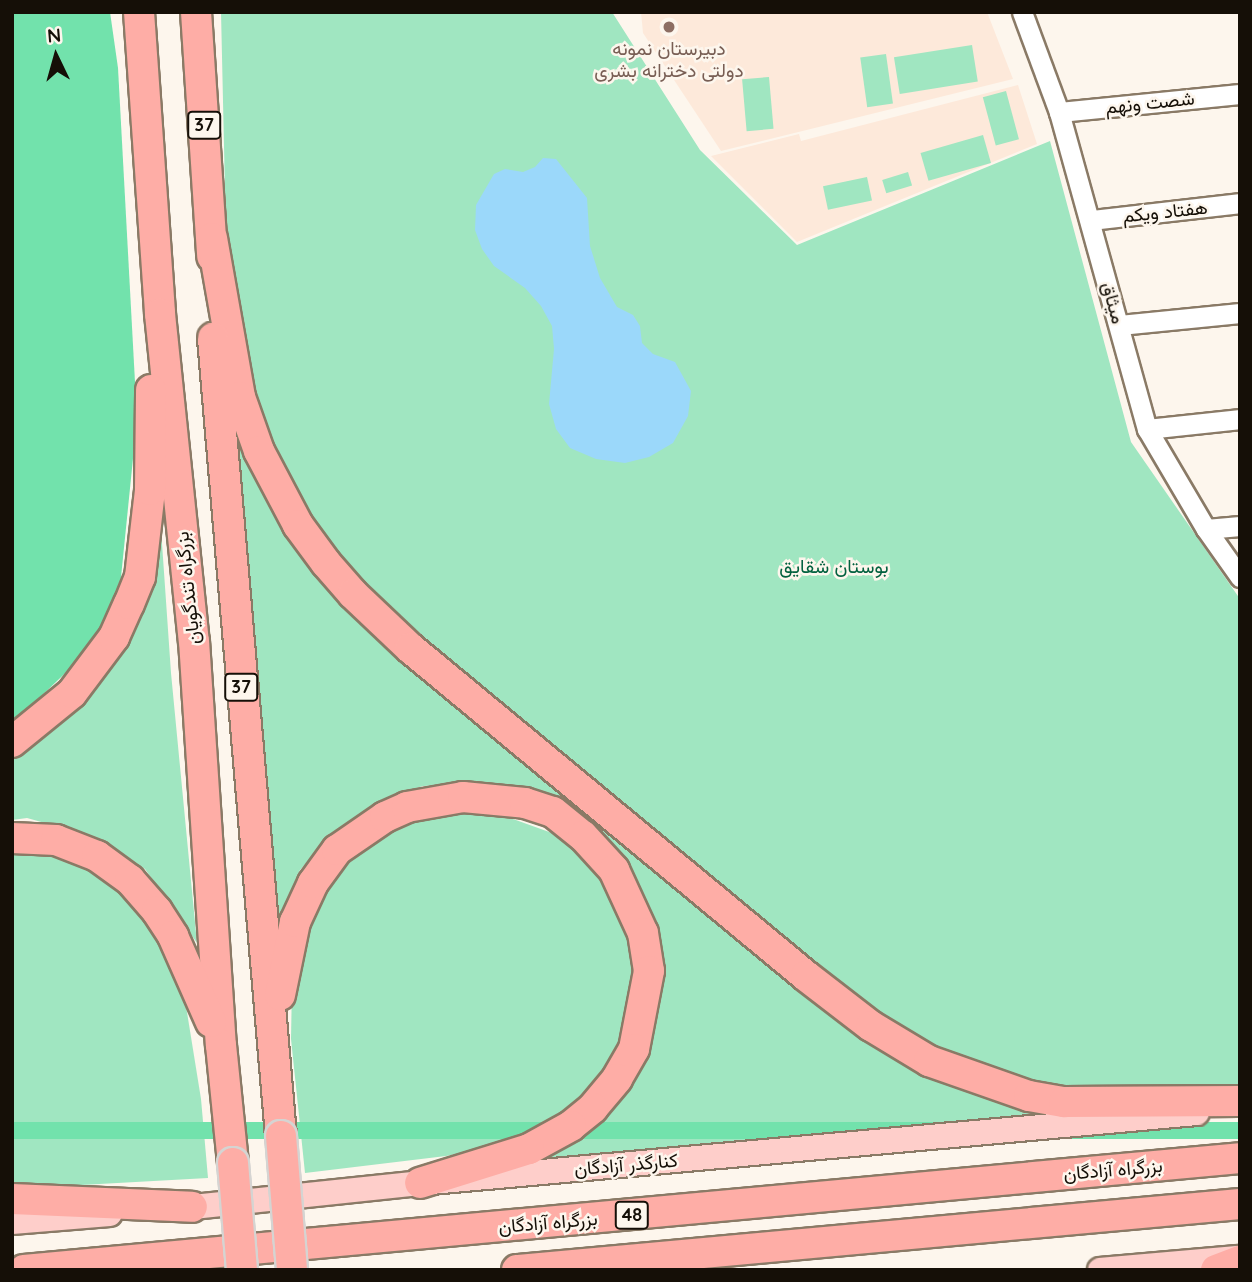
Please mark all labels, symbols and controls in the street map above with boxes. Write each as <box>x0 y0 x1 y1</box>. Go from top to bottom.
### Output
marker: دبیرستان نمونه دولتی دخترانه بشری <box>661 19 677 35</box>
north arrow <box>21 21 91 91</box>
text: N <box>46 23 62 48</box>
place label: دبیرستان نمونه دولتی دخترانه بشری <box>594 38 744 82</box>
street label: شصت ونهم <box>1104 87 1196 119</box>
road number: 37 <box>186 110 222 140</box>
street label: هفتاد ویکم <box>1121 196 1209 228</box>
street label: میثاق <box>1096 280 1130 326</box>
street label: بزرگراه تندگویان <box>171 530 205 646</box>
park label: بوستان شقایق <box>779 556 889 578</box>
road number: 37 <box>224 672 258 702</box>
street label: کنارگذر آزادگان <box>573 1149 679 1181</box>
street label: بزرگراه آزادگان <box>1062 1154 1164 1186</box>
road number: 48 <box>614 1200 650 1230</box>
street label: بزرگراه آزادگان <box>497 1207 599 1239</box>

